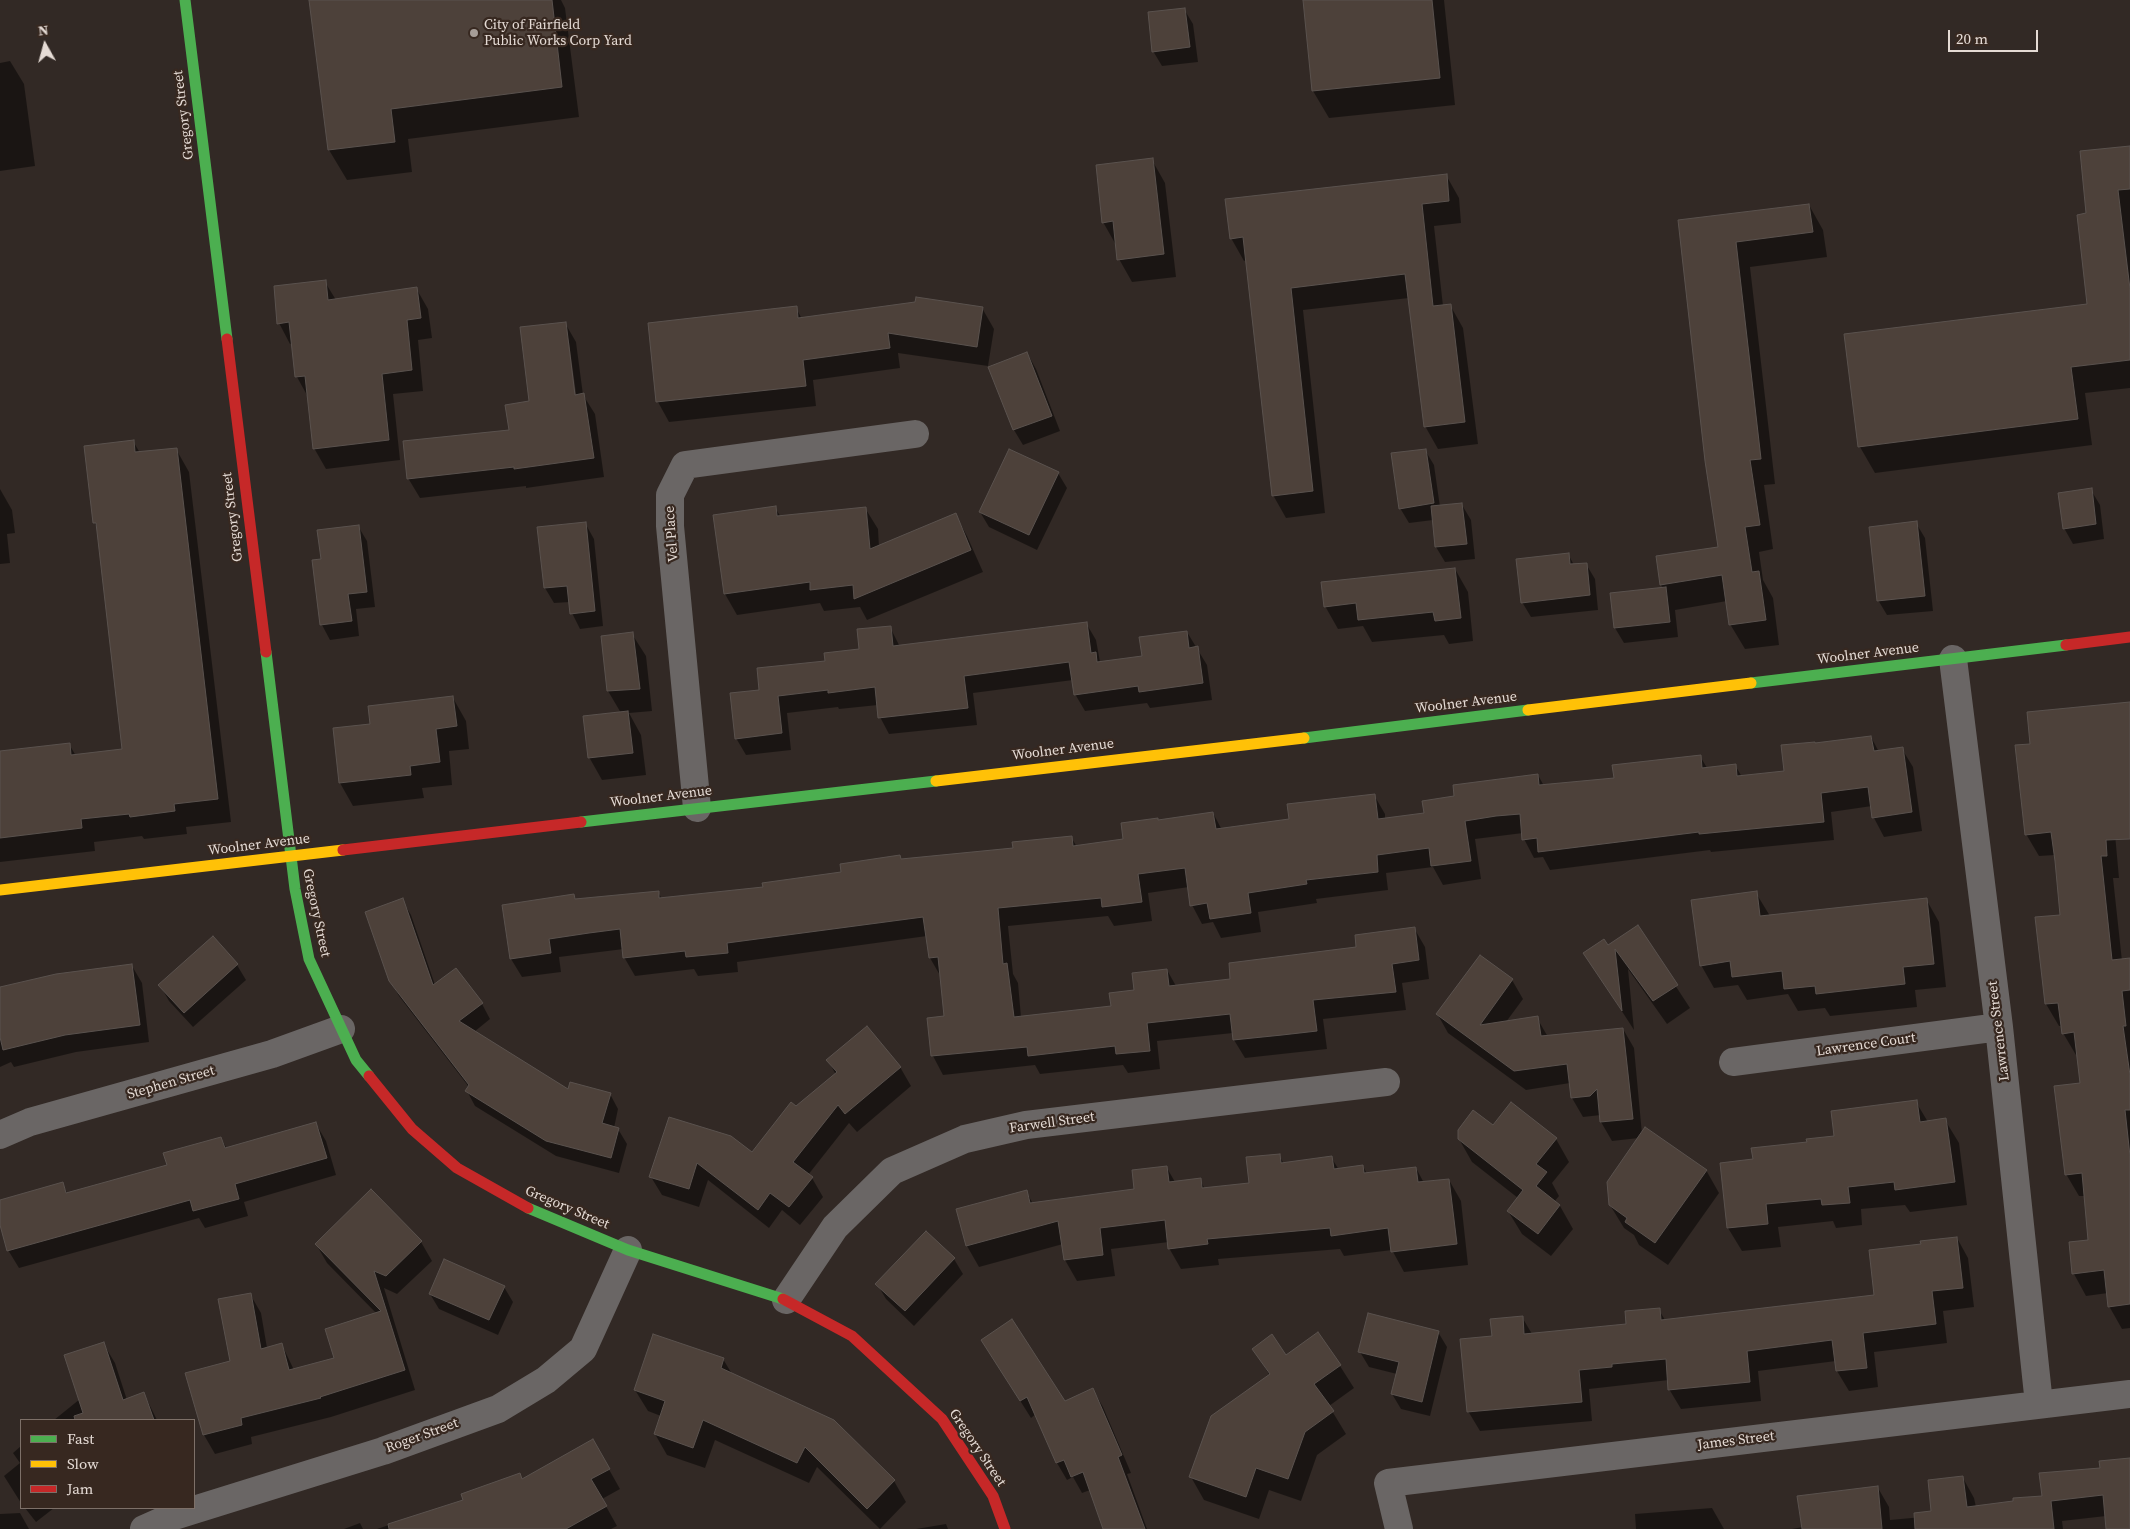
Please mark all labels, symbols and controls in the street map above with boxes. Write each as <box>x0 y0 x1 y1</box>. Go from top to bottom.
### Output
place label: City of Fairfield Public Works Corp Yard <box>484 17 632 49</box>
north arrow <box>20 20 70 70</box>
text: N <box>37 20 49 41</box>
scale bar <box>1950 20 2040 52</box>
marker: City of Fairfield Public Works Corp Yard <box>468 27 480 39</box>
text: 20 m <box>1956 28 1988 49</box>
street label: Gregory Street <box>170 69 198 161</box>
street label: Gregory Street <box>219 471 247 563</box>
street label: Vel Place <box>662 505 682 563</box>
street label: Woolner Avenue <box>1816 639 1920 669</box>
street label: Woolner Avenue <box>1414 688 1518 718</box>
street label: Woolner Avenue <box>1011 735 1115 765</box>
street label: Woolner Avenue <box>609 782 713 812</box>
street label: Woolner Avenue <box>207 830 311 860</box>
street label: Gregory Street <box>298 867 334 959</box>
street label: Lawrence Street <box>1985 980 2013 1082</box>
street label: Lawrence Court <box>1815 1030 1917 1060</box>
street label: Stephen Street <box>125 1063 217 1103</box>
street label: Farwell Street <box>1008 1109 1096 1137</box>
street label: Gregory Street <box>522 1183 612 1233</box>
street label: Gregory Street <box>945 1406 1009 1490</box>
street label: Roger Street <box>383 1415 461 1457</box>
legend <box>20 1419 195 1509</box>
text: Fast <box>67 1428 94 1449</box>
street label: James Street <box>1697 1428 1775 1454</box>
text: Slow <box>67 1453 99 1474</box>
text: Jam <box>67 1478 93 1499</box>

